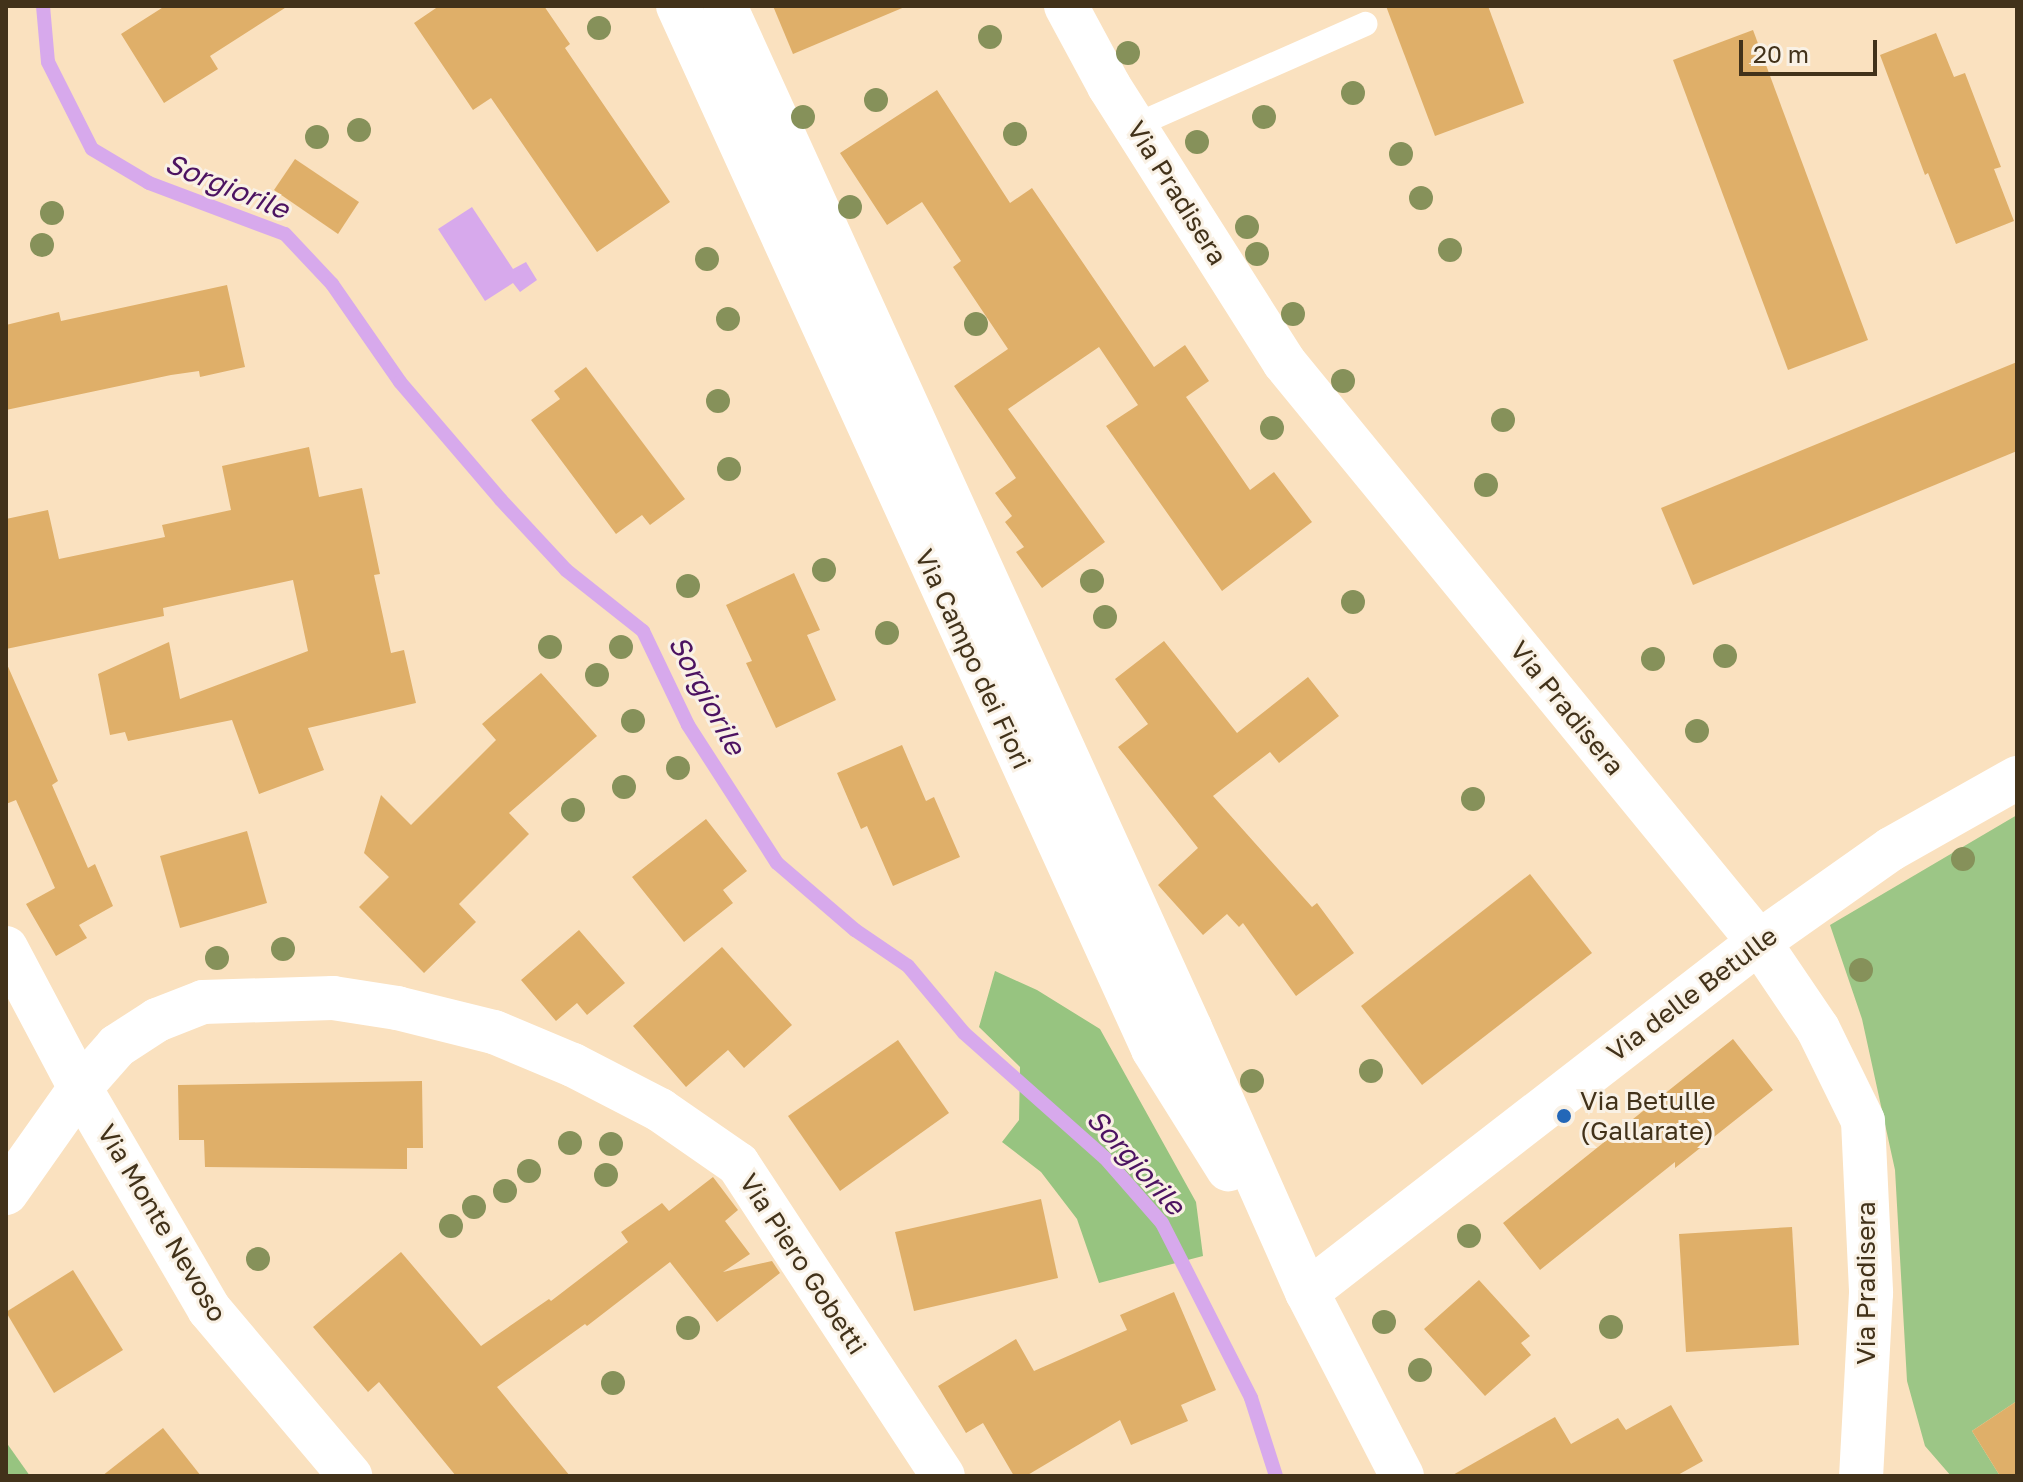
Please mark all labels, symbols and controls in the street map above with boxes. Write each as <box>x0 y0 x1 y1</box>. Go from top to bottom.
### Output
scale bar <box>1743 24 1881 74</box>
text: 20 m <box>1753 39 1809 68</box>
street label: Via Pradisera <box>1120 115 1234 271</box>
water label: Sorgiorile <box>160 146 294 226</box>
street label: Via Campo dei Fiori <box>908 544 1038 774</box>
water label: Sorgiorile <box>662 630 752 760</box>
street label: Via Pradisera <box>1503 635 1631 781</box>
street label: Via delle Betulle <box>1601 920 1783 1068</box>
place label: Via Betulle (Gallarate) <box>1580 1085 1716 1146</box>
water label: Sorgiorile <box>1080 1102 1192 1222</box>
marker: Via Betulle (Gallarate) <box>1555 1107 1573 1125</box>
street label: Via Monte Nevoso <box>91 1119 233 1327</box>
street label: Via Piero Gobetti <box>733 1168 873 1360</box>
street label: Via Pradisera <box>1850 1201 1882 1365</box>

